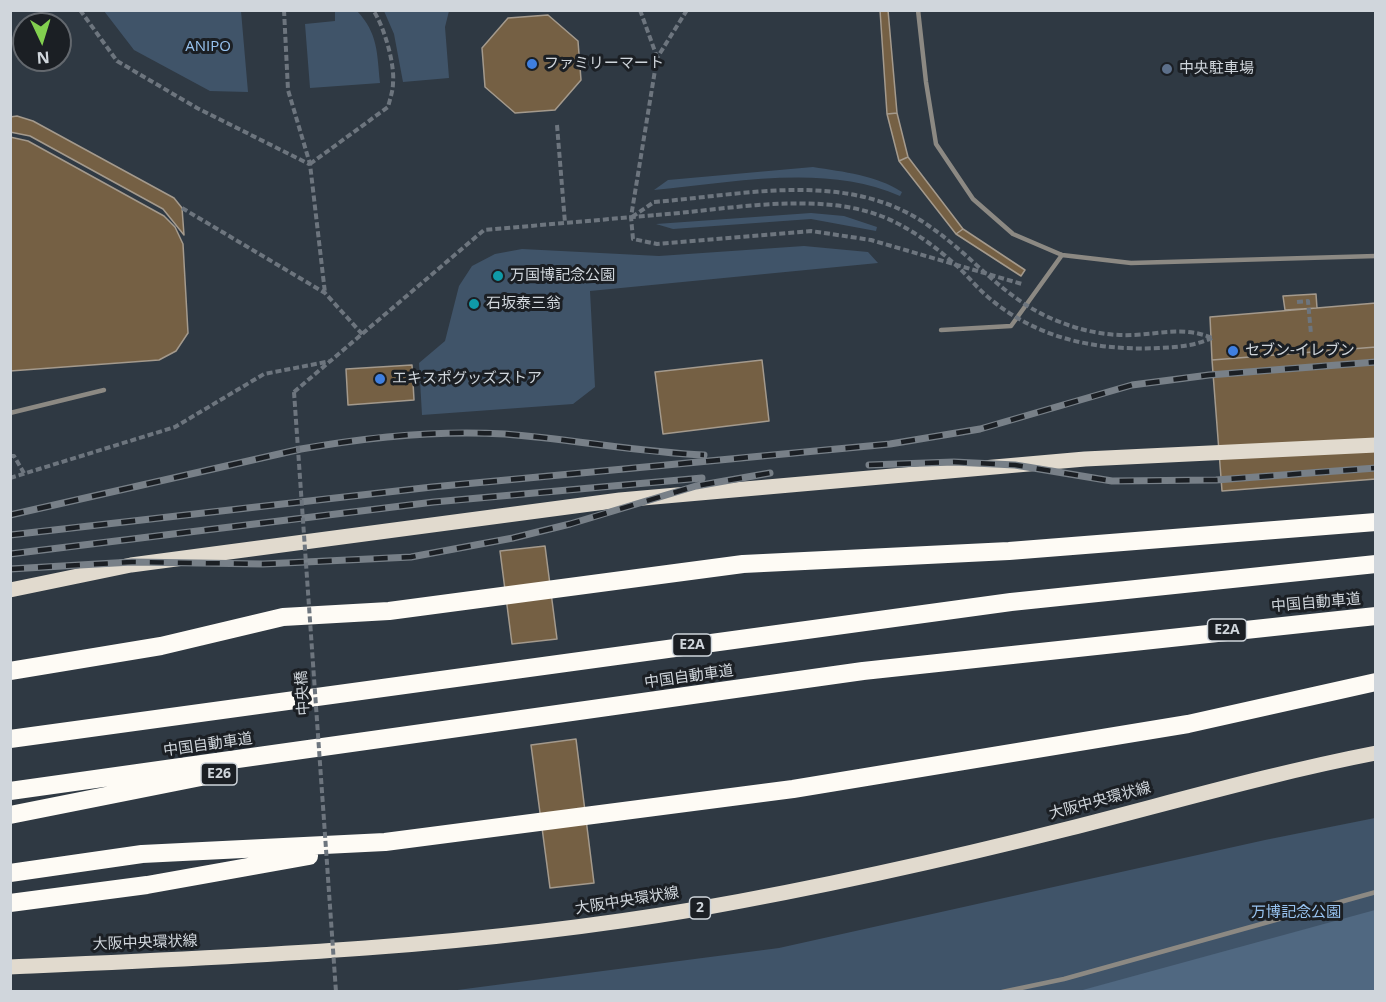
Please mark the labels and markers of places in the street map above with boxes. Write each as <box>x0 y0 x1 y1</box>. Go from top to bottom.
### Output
place label: ファミリーマート <box>544 55 664 73</box>
marker: ファミリーマート <box>525 57 539 71</box>
place label: 中央駐車場 <box>1179 60 1254 78</box>
marker: 中央駐車場 <box>1160 62 1174 76</box>
place label: 万国博記念公園 <box>510 267 615 285</box>
marker: 万国博記念公園 <box>491 269 505 283</box>
place label: 石坂泰三翁 <box>486 295 561 313</box>
marker: 石坂泰三翁 <box>467 297 481 311</box>
place label: セブン-イレブン <box>1245 342 1355 360</box>
marker: セブン-イレブン <box>1226 344 1240 358</box>
place label: エキスポグッズストア <box>392 370 542 388</box>
marker: エキスポグッズストア <box>373 372 387 386</box>

